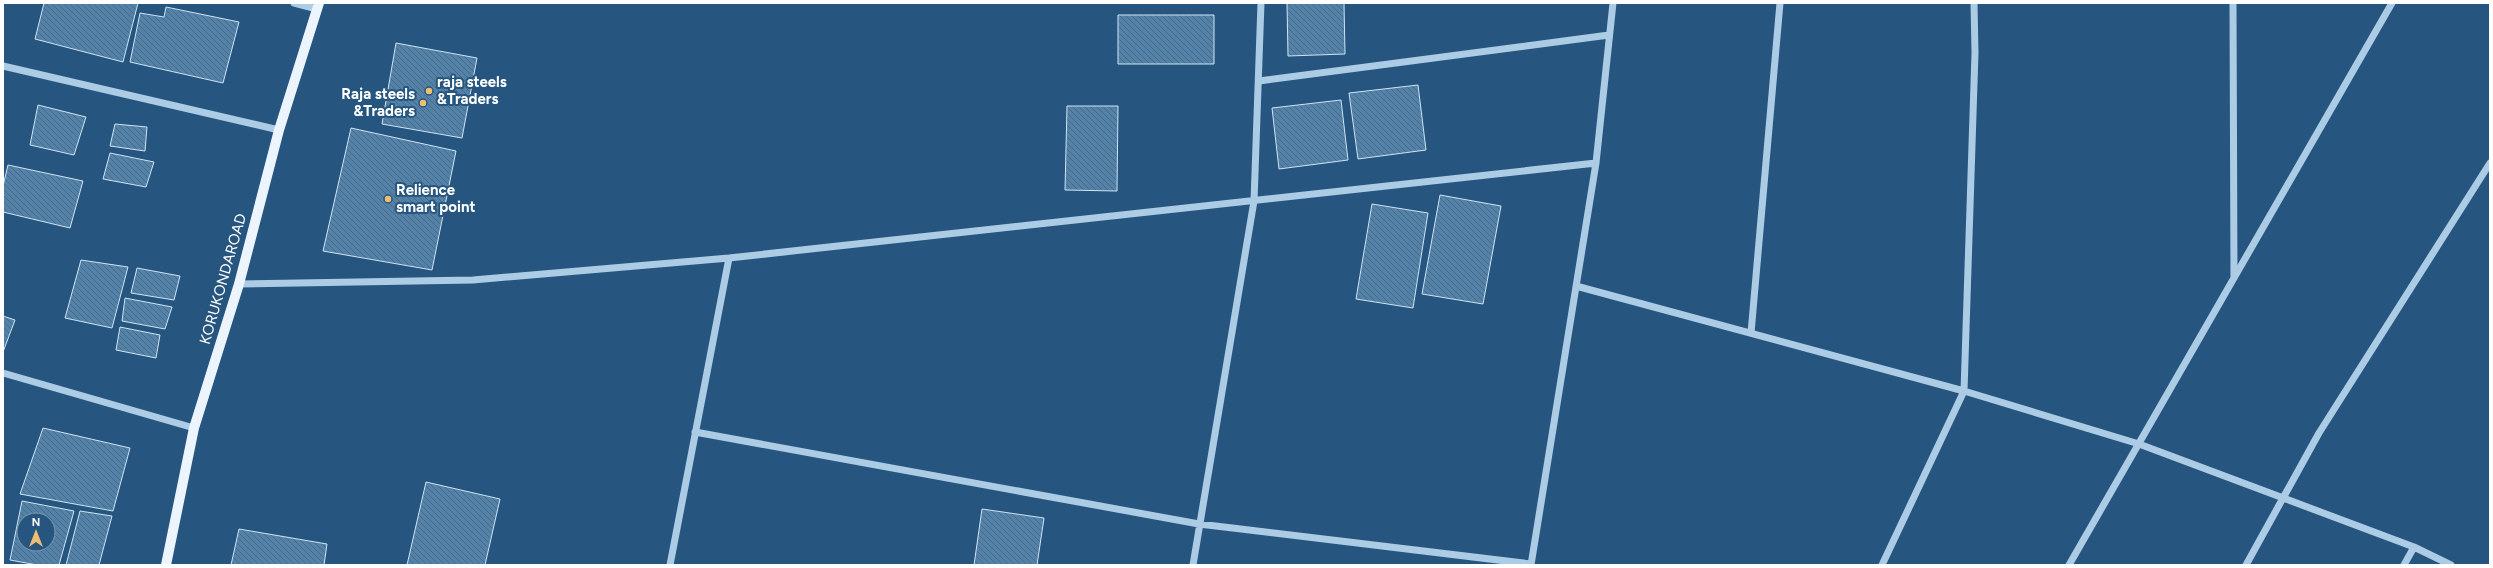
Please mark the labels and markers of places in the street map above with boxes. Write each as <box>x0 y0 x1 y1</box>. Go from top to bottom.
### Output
place label: raja steels &Traders <box>437 73 507 108</box>
place label: Raja steels &Traders <box>341 85 415 120</box>
marker: raja steels &Traders <box>424 86 434 96</box>
marker: Raja steels &Traders <box>418 98 428 108</box>
place label: Relience smart point <box>396 181 476 216</box>
marker: Relience smart point <box>383 194 393 204</box>

